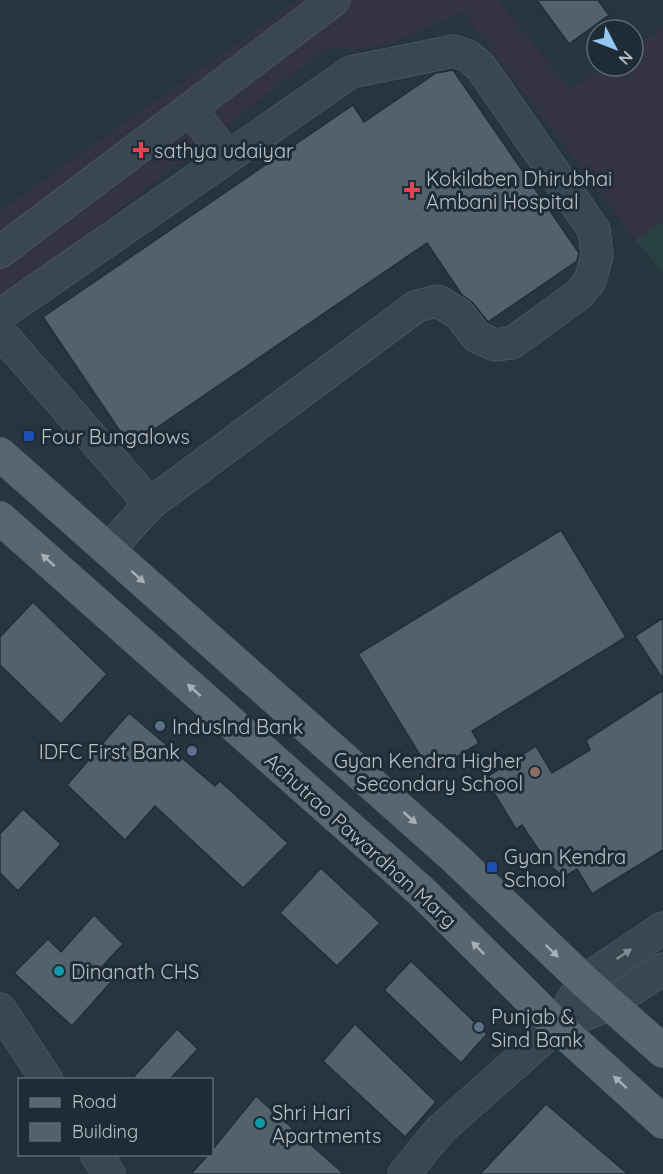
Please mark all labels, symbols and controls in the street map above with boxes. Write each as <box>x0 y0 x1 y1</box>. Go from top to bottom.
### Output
north arrow <box>585 18 645 78</box>
text: N <box>615 47 638 69</box>
place label: sathya udaiyar <box>154 138 294 163</box>
marker: sathya udaiyar <box>132 141 150 159</box>
place label: Kokilaben Dhirubhai Ambani Hospital <box>426 166 612 214</box>
marker: Kokilaben Dhirubhai Ambani Hospital <box>403 181 421 199</box>
place label: Four Bungalows <box>41 424 190 449</box>
marker: Four Bungalows <box>22 429 36 443</box>
one-way arrow <box>41 553 56 567</box>
one-way arrow <box>130 570 145 583</box>
one-way arrow <box>187 684 202 697</box>
place label: IndusInd Bank <box>172 714 303 739</box>
marker: IndusInd Bank <box>153 719 167 733</box>
place label: IDFC First Bank <box>39 739 180 764</box>
marker: IDFC First Bank <box>185 744 199 758</box>
street label: Achutrao Pawardhan Marg <box>260 747 462 933</box>
place label: Gyan Kendra Higher Secondary School <box>334 748 523 796</box>
marker: Gyan Kendra Higher Secondary School <box>528 765 542 779</box>
one-way arrow <box>402 811 417 825</box>
place label: Gyan Kendra School <box>504 844 626 892</box>
marker: Gyan Kendra School <box>485 860 499 874</box>
one-way arrow <box>471 941 486 955</box>
one-way arrow <box>545 944 560 958</box>
one-way arrow <box>616 949 632 960</box>
place label: Dinanath CHS <box>71 959 199 984</box>
marker: Dinanath CHS <box>52 964 66 978</box>
place label: Punjab & Sind Bank <box>491 1004 583 1052</box>
marker: Punjab & Sind Bank <box>472 1020 486 1034</box>
one-way arrow <box>612 1075 627 1089</box>
legend <box>18 1078 213 1156</box>
text: Road <box>72 1090 117 1113</box>
place label: Shri Hari Apartments <box>272 1100 381 1148</box>
marker: Shri Hari Apartments <box>253 1116 267 1130</box>
text: Building <box>72 1120 138 1143</box>

